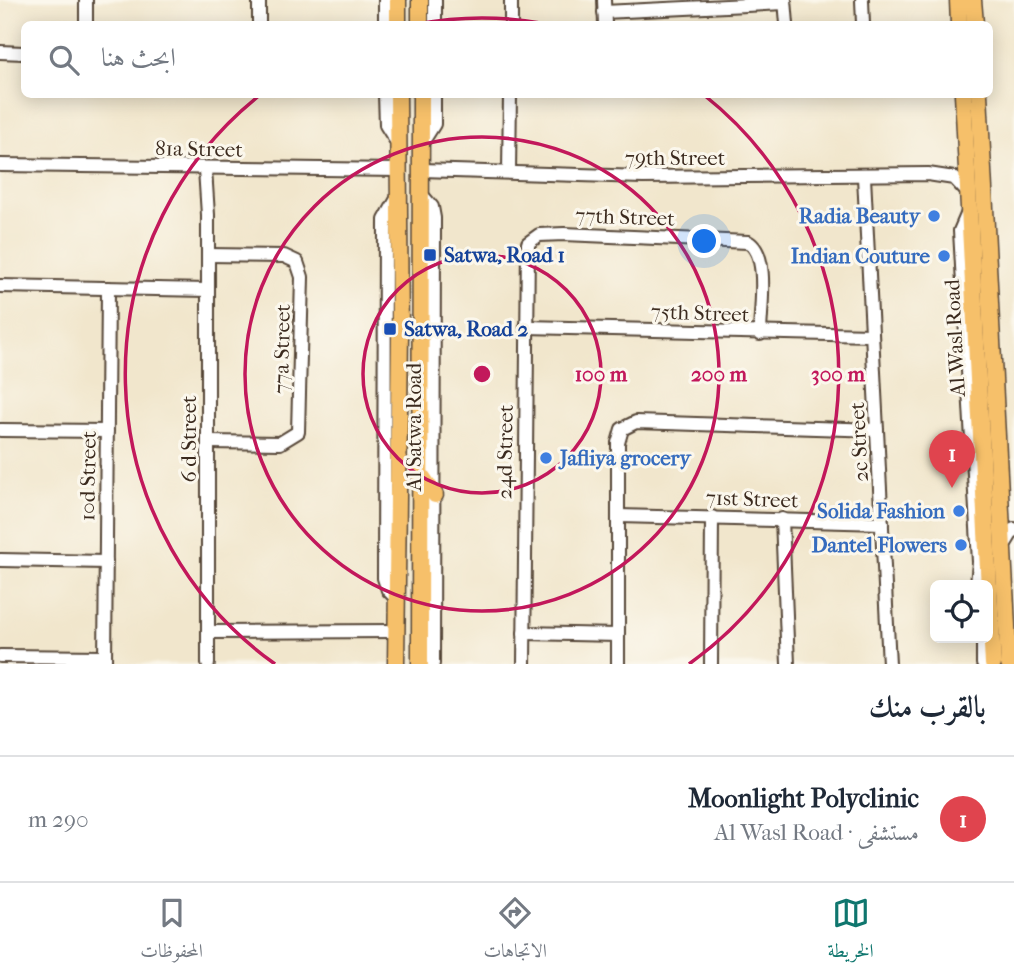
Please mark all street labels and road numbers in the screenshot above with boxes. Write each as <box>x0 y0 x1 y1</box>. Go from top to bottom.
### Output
street label: 81a Street <box>155 136 244 162</box>
street label: 79th Street <box>625 146 726 170</box>
street label: 77th Street <box>575 203 676 231</box>
street label: Al Wasl Road <box>940 278 970 398</box>
street label: 75th Street <box>650 299 750 327</box>
street label: 77a Street <box>269 303 295 394</box>
street label: Al Satwa Road <box>402 362 426 492</box>
street label: 6 d Street <box>177 395 201 483</box>
street label: 2c Street <box>845 401 873 483</box>
street label: 24d Street <box>492 404 518 499</box>
street label: 10d Street <box>75 430 101 521</box>
street label: 71st Street <box>705 485 799 513</box>

